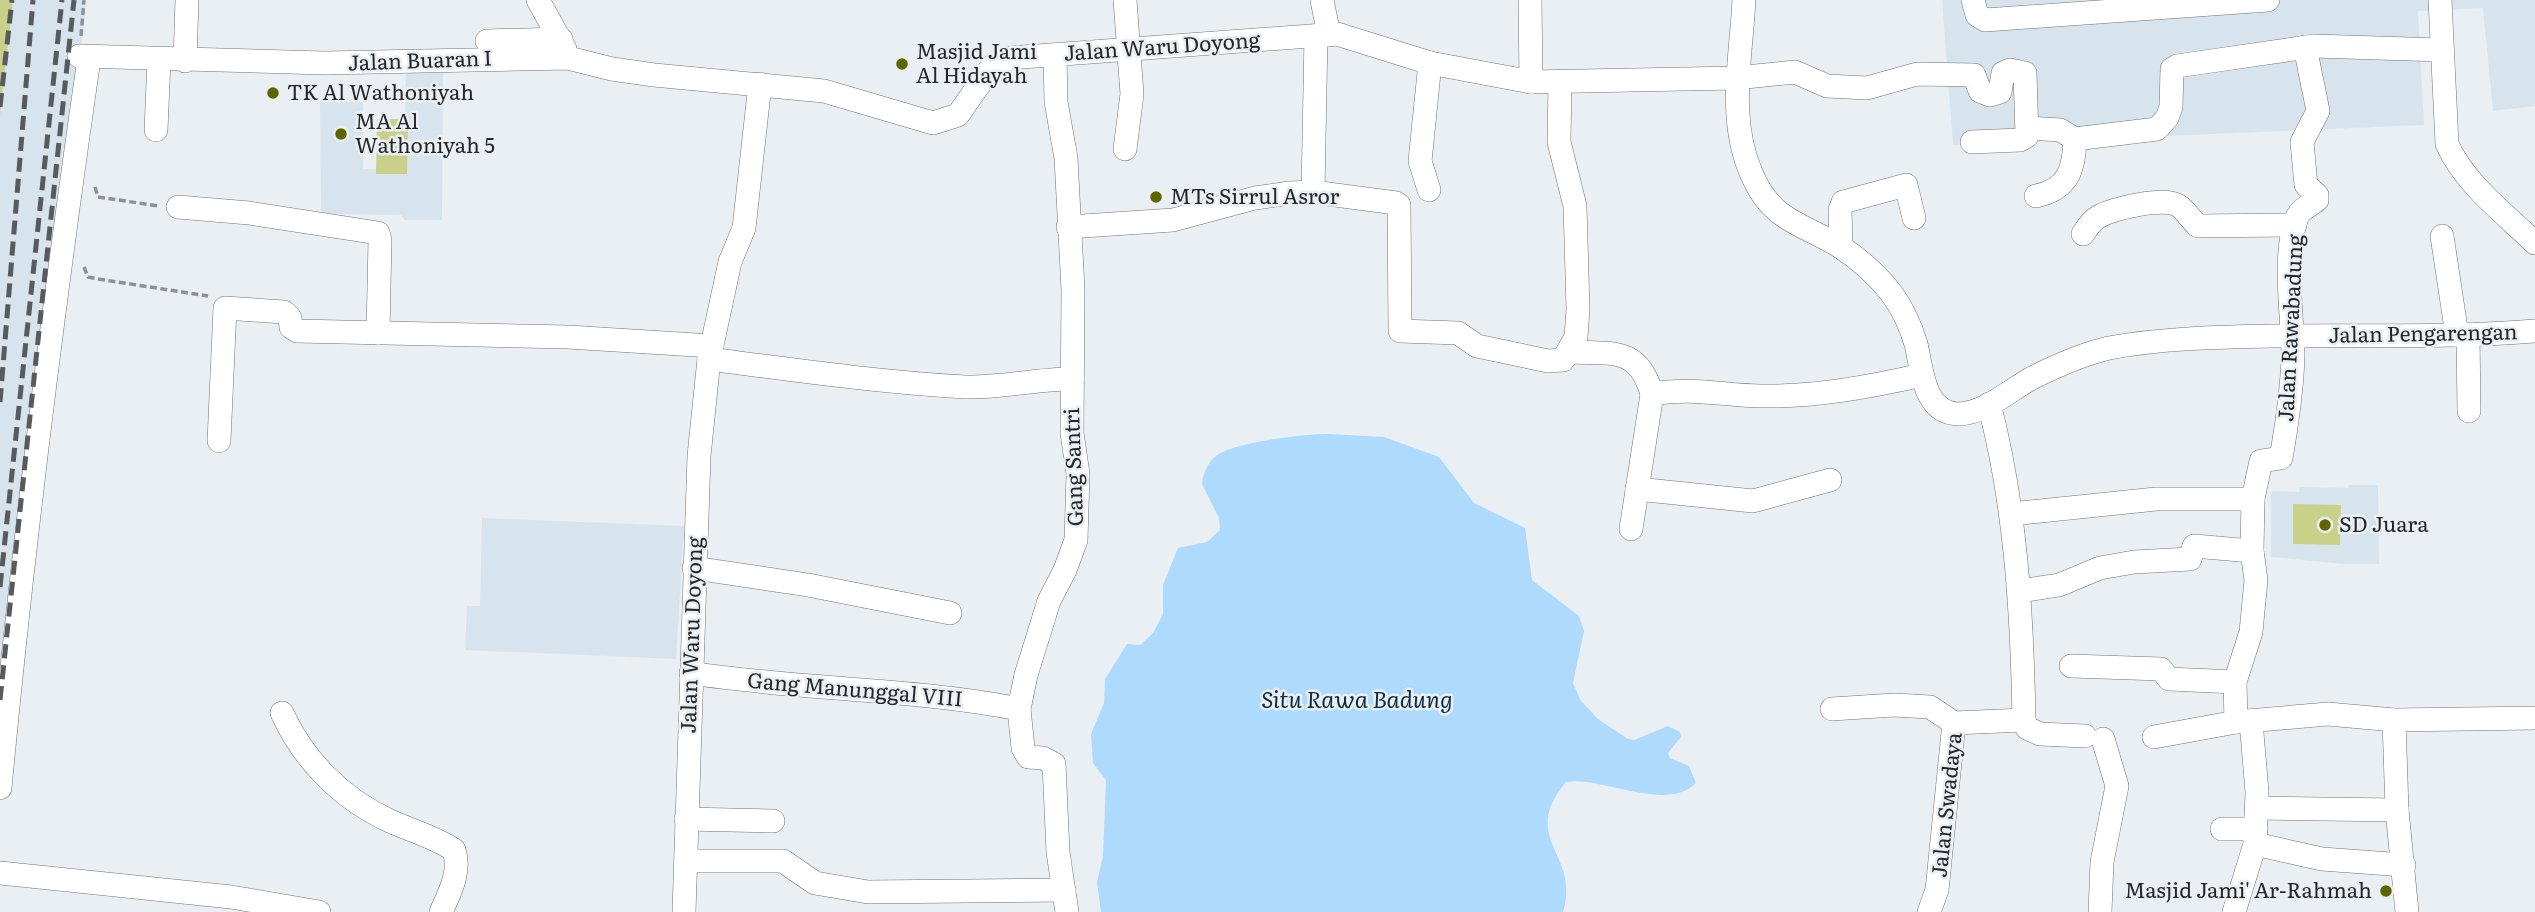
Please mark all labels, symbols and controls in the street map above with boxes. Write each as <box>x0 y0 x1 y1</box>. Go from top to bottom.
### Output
street label: Jalan Waru Doyong <box>1063 22 1261 67</box>
place label: Masjid Jami Al Hidayah <box>916 34 1037 89</box>
street label: Jalan Buaran I <box>347 40 493 77</box>
marker: Masjid Jami Al Hidayah <box>894 56 910 72</box>
place label: TK Al Wathoniyah <box>287 75 474 106</box>
marker: TK Al Wathoniyah <box>265 85 281 101</box>
place label: MA Al Wathoniyah 5 <box>355 104 495 159</box>
marker: MA Al Wathoniyah 5 <box>333 126 349 142</box>
place label: MTs Sirrul Asror <box>1170 179 1339 210</box>
marker: MTs Sirrul Asror <box>1148 189 1164 205</box>
street label: Jalan Rawabadung <box>2268 233 2309 422</box>
street label: Jalan Pengarengan <box>2328 314 2518 349</box>
street label: Gang Santri <box>1054 407 1089 527</box>
place label: SD Juara <box>2339 507 2429 538</box>
marker: SD Juara <box>2317 517 2333 533</box>
street label: Jalan Waru Doyong <box>671 536 708 734</box>
street label: Gang Manunggal VIII <box>746 663 964 712</box>
water label: Situ Rawa Badung <box>1261 681 1453 715</box>
street label: Jalan Swadaya <box>1921 730 1968 879</box>
place label: Masjid Jami' Ar-Rahmah <box>2124 873 2372 904</box>
marker: Masjid Jami' Ar-Rahmah <box>2378 883 2394 899</box>

